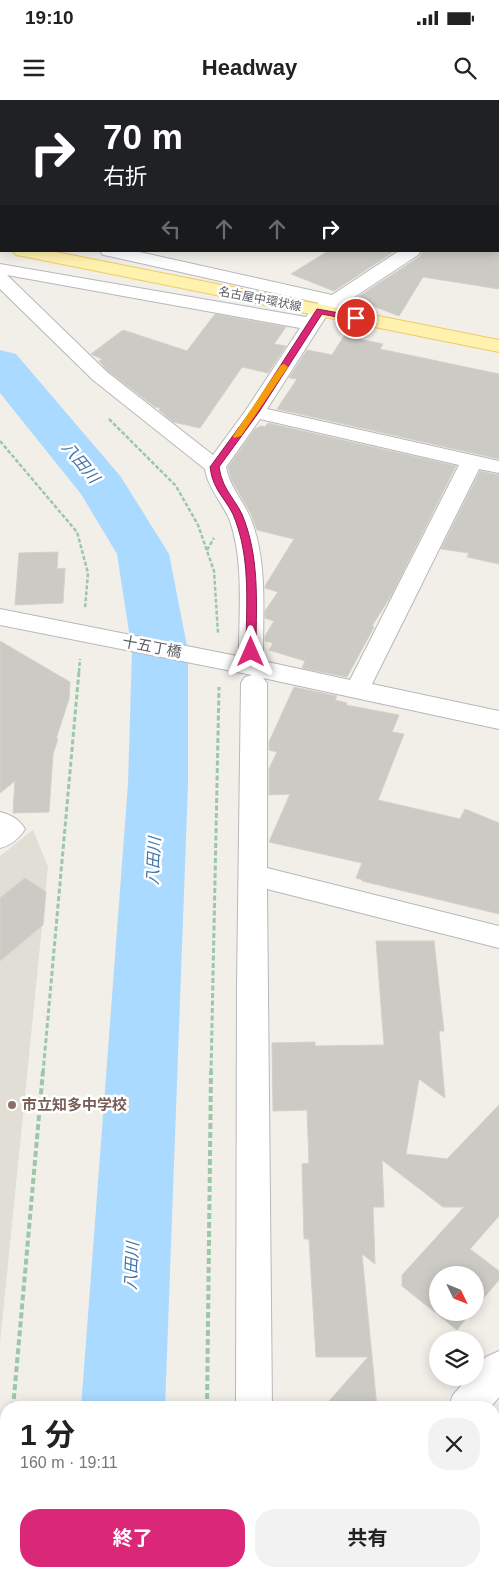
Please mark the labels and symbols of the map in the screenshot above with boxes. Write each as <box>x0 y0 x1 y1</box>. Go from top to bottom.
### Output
street label: 名古屋中環状線 <box>217 284 303 314</box>
pin <box>335 297 377 339</box>
water label: 八田川 <box>59 438 104 488</box>
position arrow <box>224 625 276 677</box>
street label: 十五丁橋 <box>121 632 183 661</box>
water label: 八田川 <box>144 835 163 885</box>
place label: 市立知多中学校 <box>22 1096 127 1113</box>
marker: 市立知多中学校 <box>6 1099 18 1111</box>
water label: 八田川 <box>122 1240 141 1290</box>
north arrow <box>429 1266 484 1321</box>

